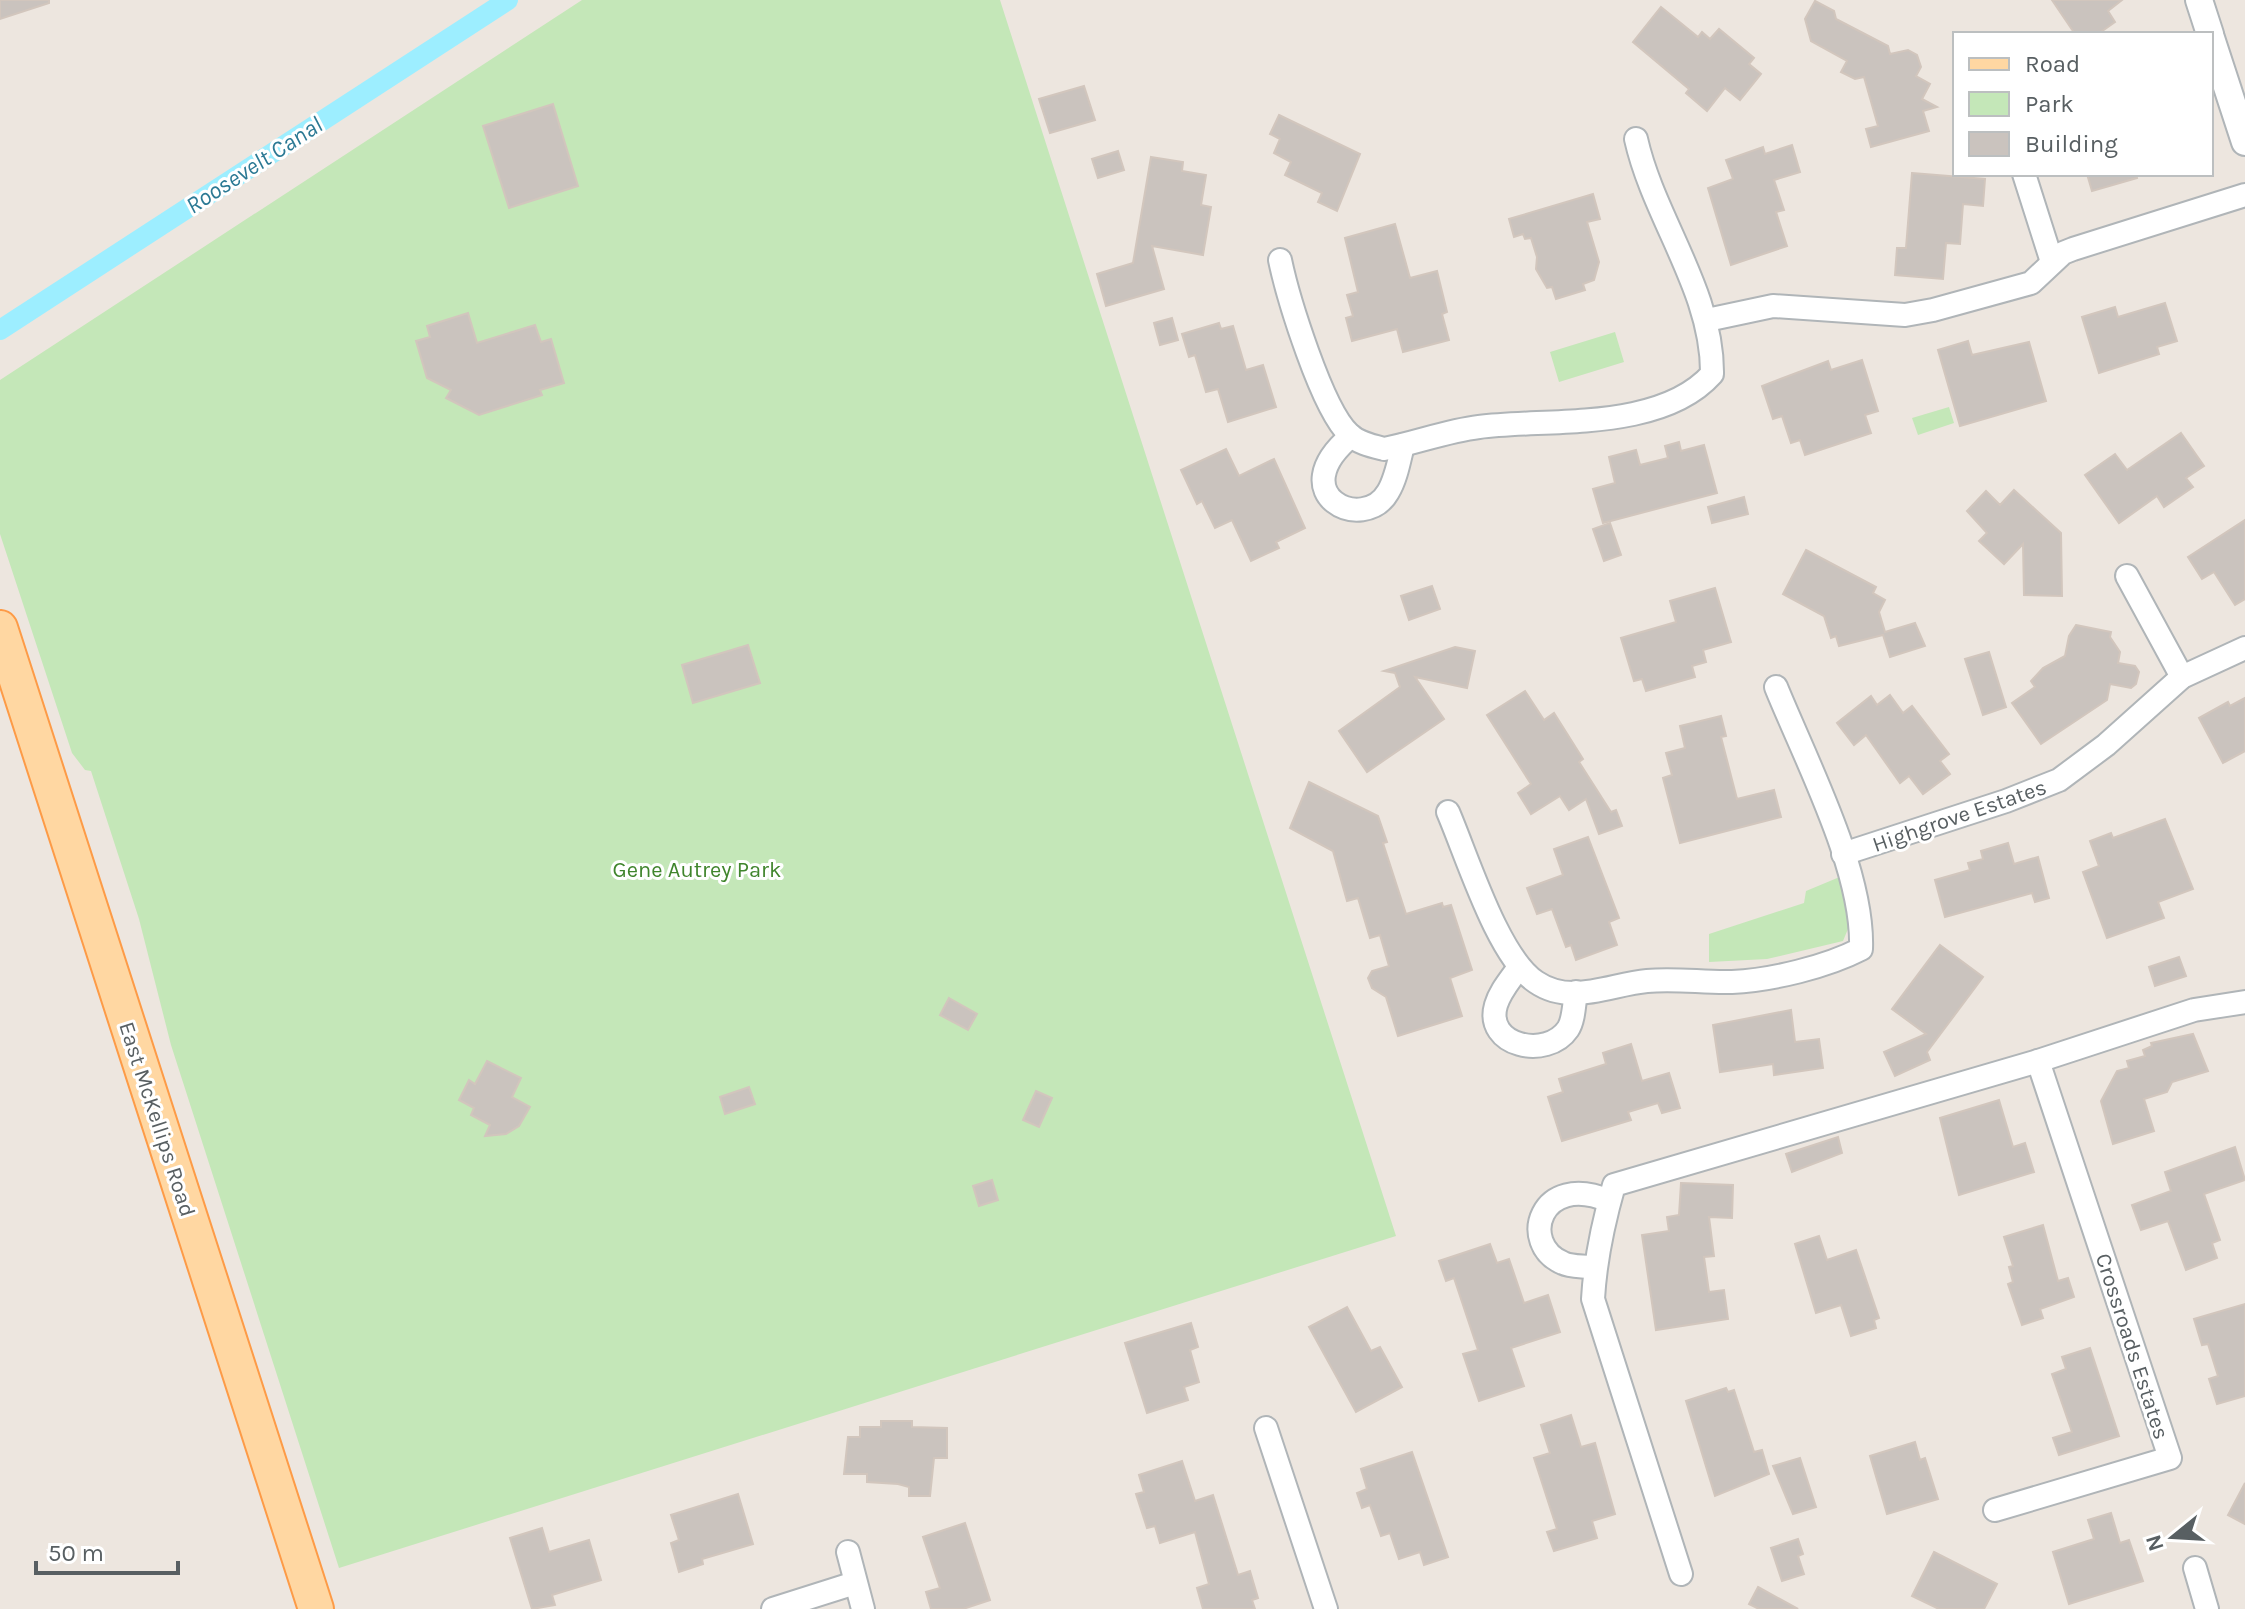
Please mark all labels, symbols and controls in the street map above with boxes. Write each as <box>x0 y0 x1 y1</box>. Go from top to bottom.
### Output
legend <box>1953 32 2213 176</box>
text: Road <box>2025 50 2080 78</box>
text: Park <box>2025 90 2074 118</box>
water label: Roosevelt Canal <box>181 110 327 220</box>
text: Building <box>2025 130 2118 158</box>
street label: Highgrove Estates <box>1869 774 2050 858</box>
park label: Gene Autrey Park <box>613 857 781 883</box>
street label: East McKellips Road <box>113 1019 201 1220</box>
street label: Crossroads Estates <box>2090 1250 2174 1443</box>
north arrow <box>2133 1497 2213 1577</box>
scale bar <box>36 1525 178 1575</box>
text: N <box>2140 1531 2170 1554</box>
text: 50 m <box>48 1539 104 1567</box>

